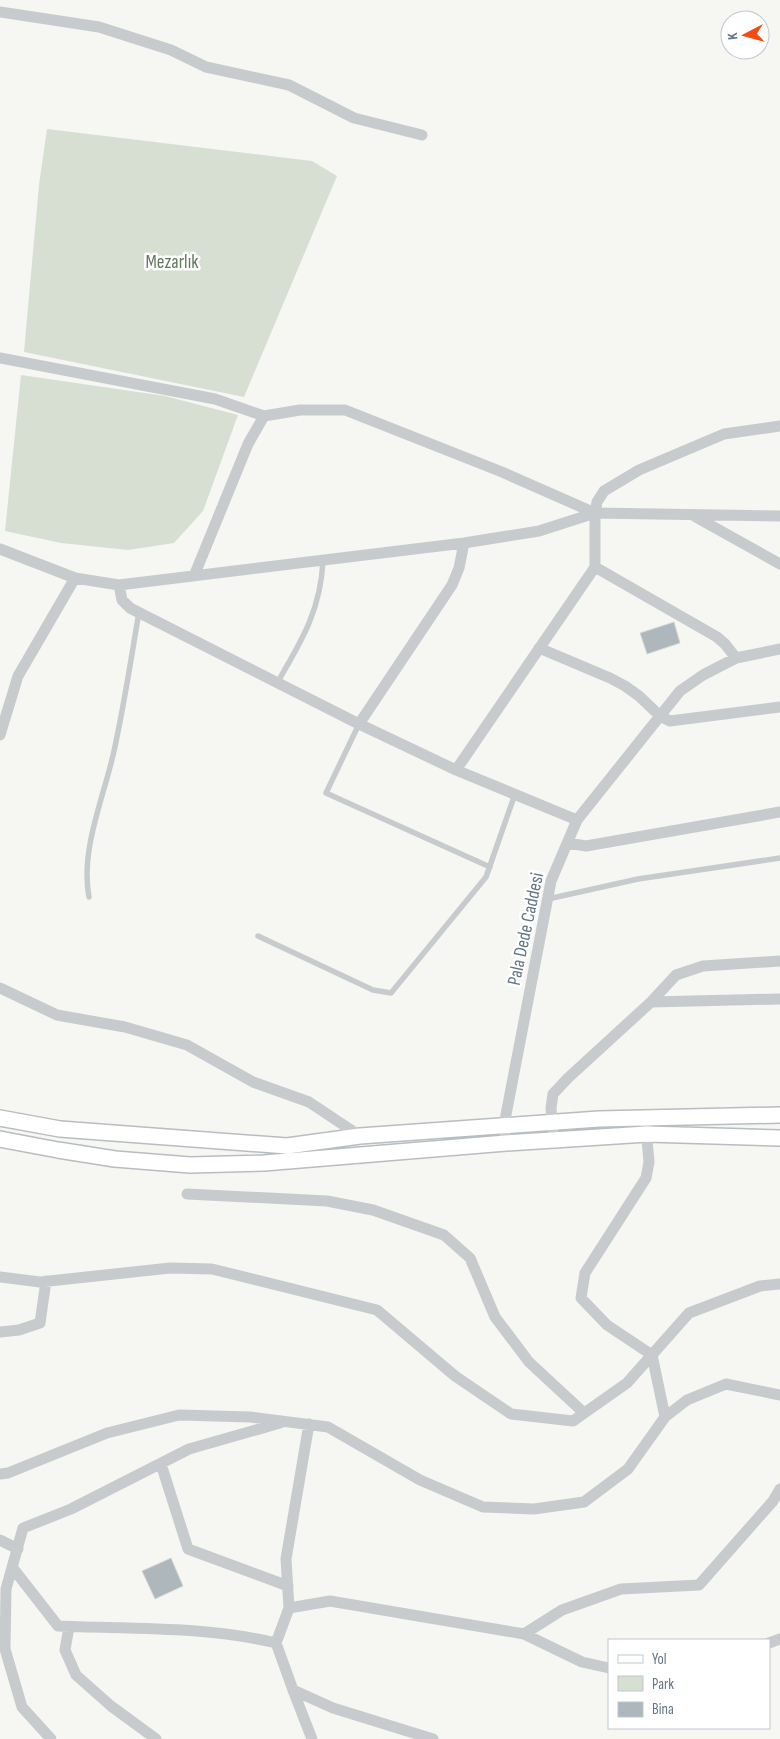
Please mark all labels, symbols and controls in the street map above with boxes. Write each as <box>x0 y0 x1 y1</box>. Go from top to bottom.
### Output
north arrow <box>720 10 770 60</box>
text: K <box>724 32 741 41</box>
park label: Mezarlık <box>146 251 199 274</box>
street label: Pala Dede Caddesi <box>503 871 549 987</box>
legend <box>608 1639 770 1729</box>
text: Yol <box>652 1650 667 1669</box>
text: Park <box>652 1675 674 1694</box>
text: Bina <box>652 1700 674 1719</box>

